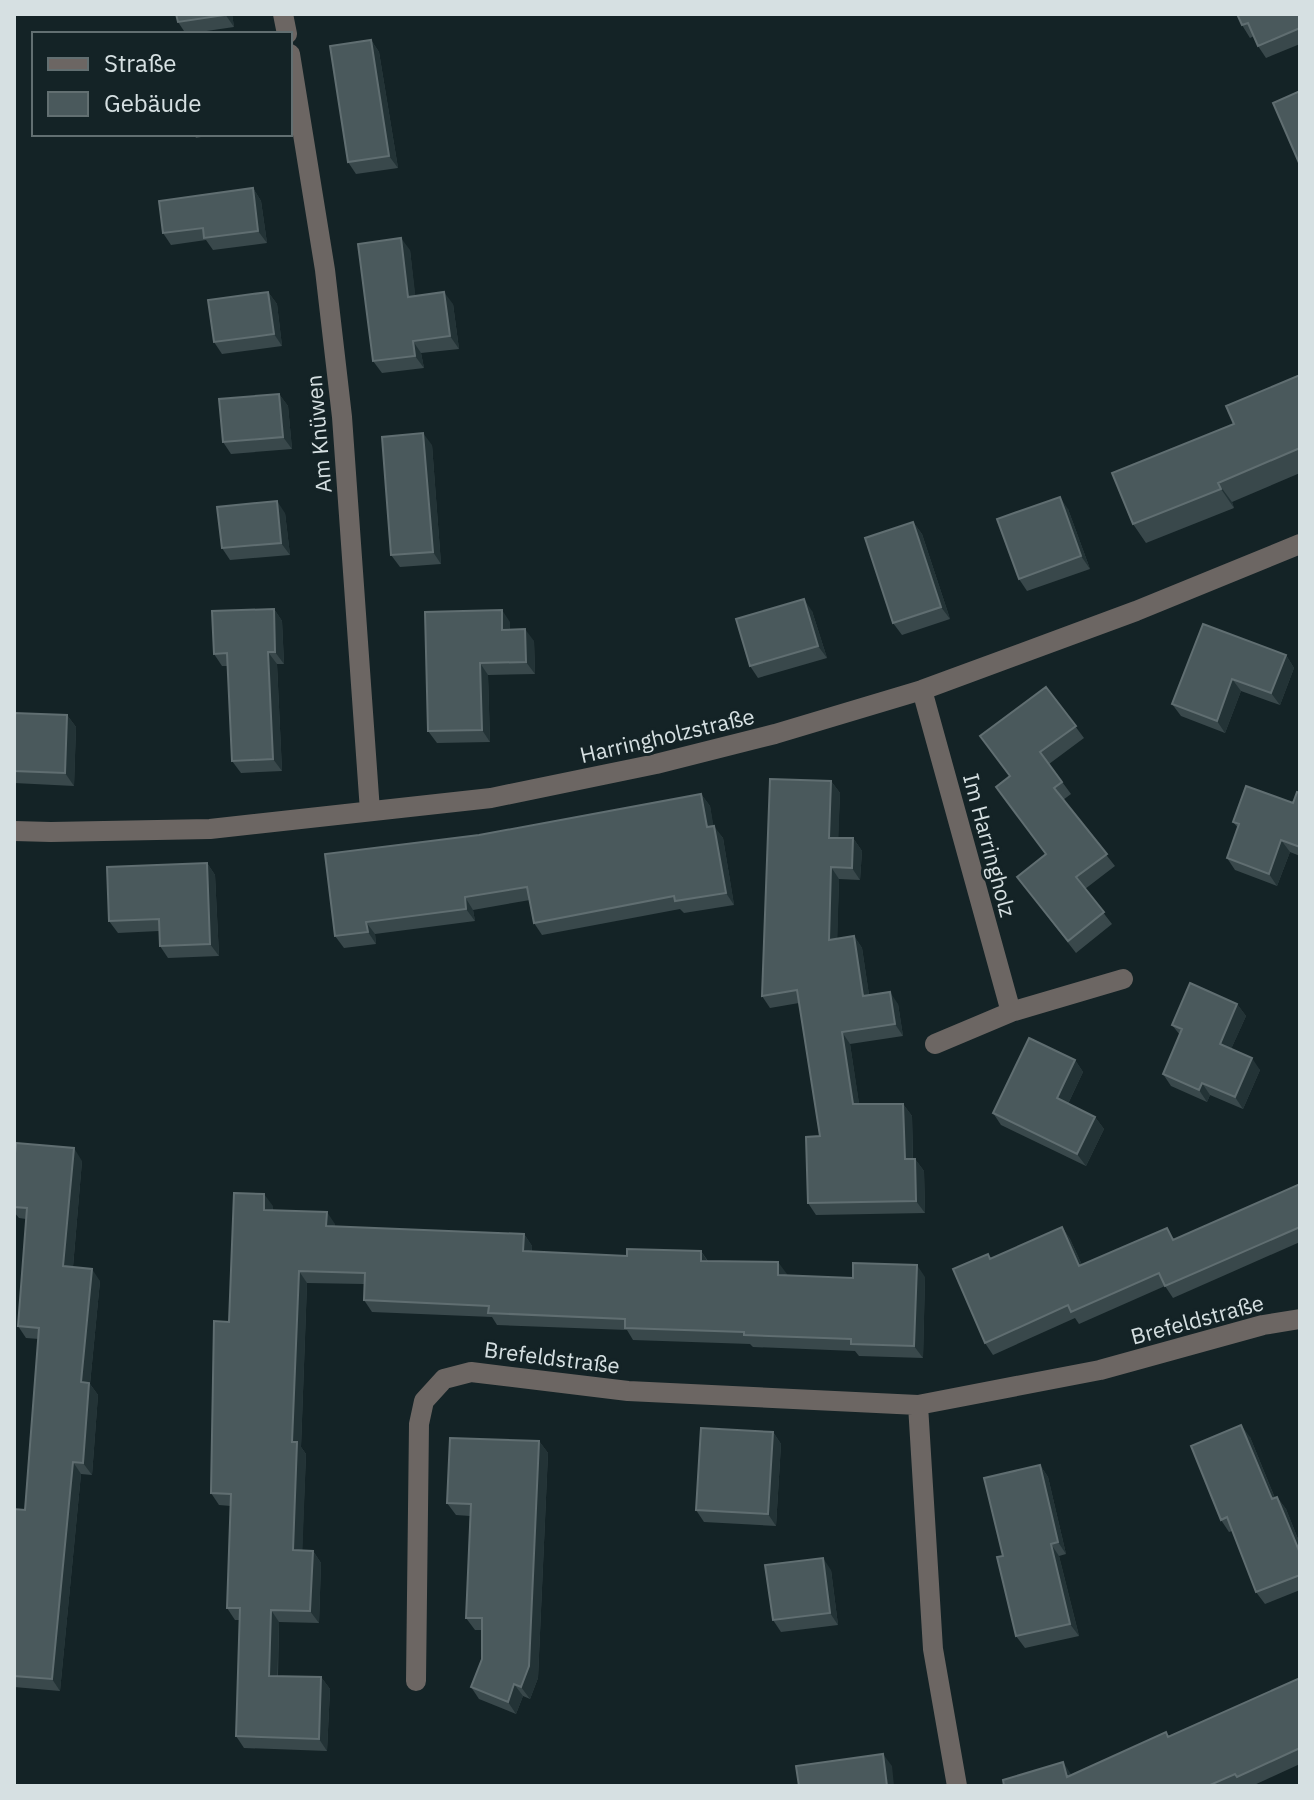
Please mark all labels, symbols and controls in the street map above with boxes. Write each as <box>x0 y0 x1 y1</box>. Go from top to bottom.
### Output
legend <box>32 32 292 136</box>
text: Straße <box>104 47 176 79</box>
text: Gebäude <box>104 87 201 119</box>
street label: Am Knüwen <box>298 374 338 494</box>
street label: Harringholzstraße <box>577 701 757 769</box>
street label: Im Harringholz <box>957 770 1023 920</box>
street label: Brefeldstraße <box>1127 1287 1267 1351</box>
street label: Brefeldstraße <box>483 1334 621 1380</box>

